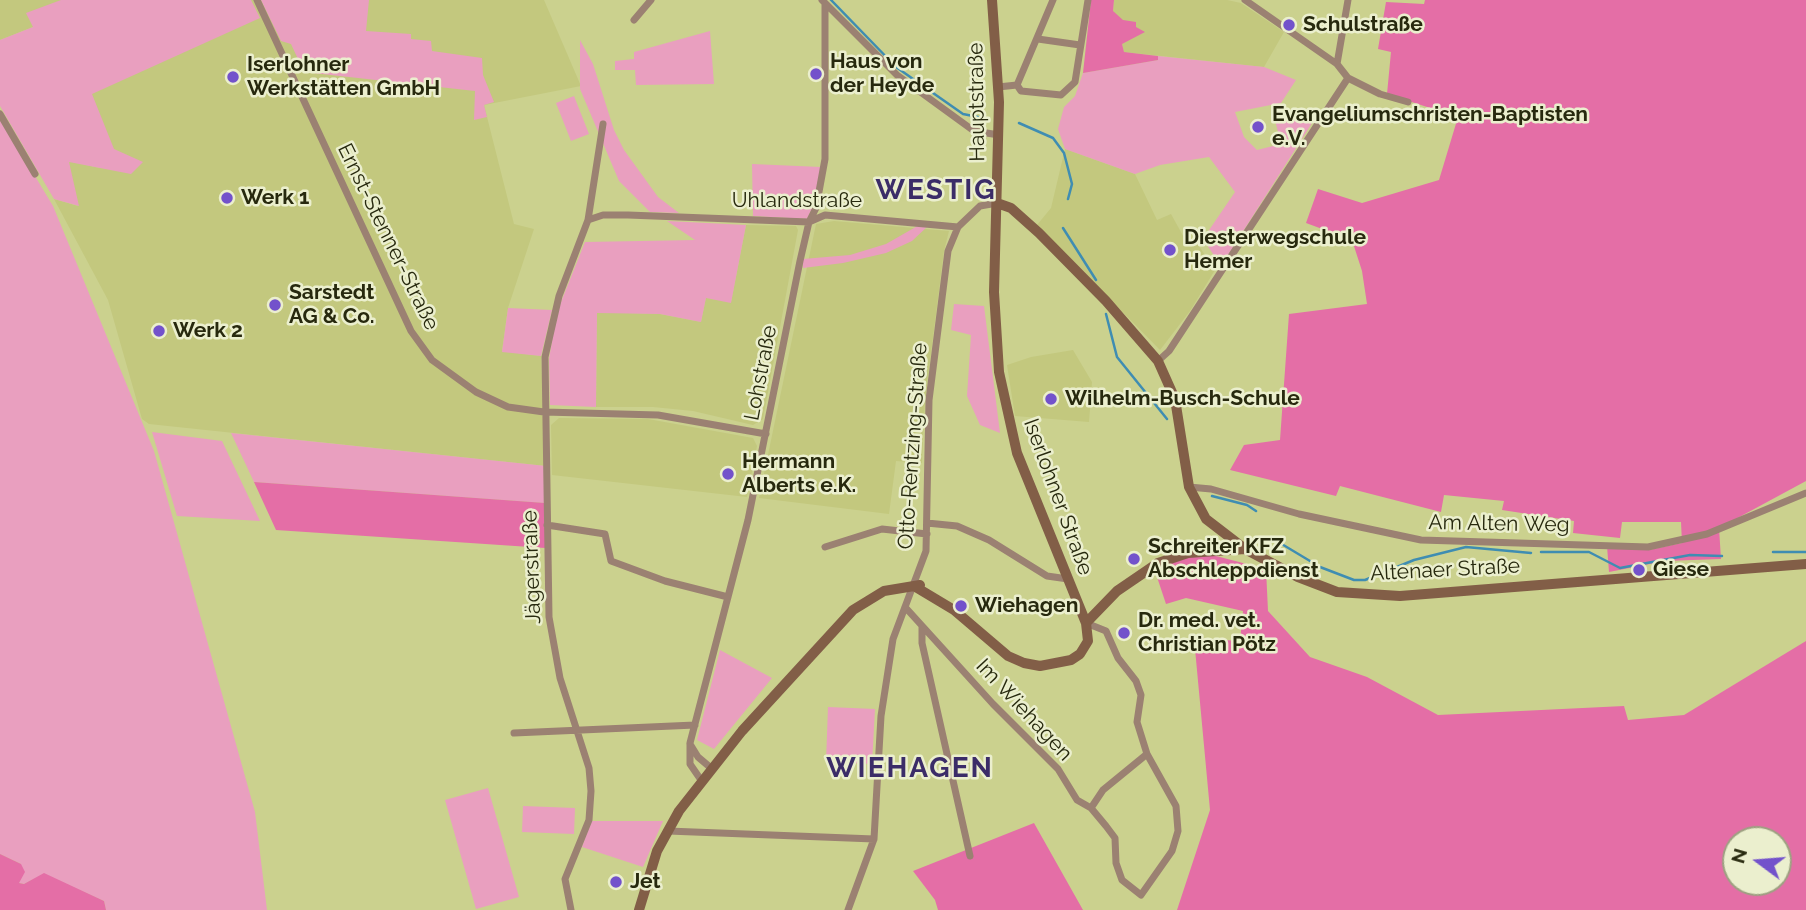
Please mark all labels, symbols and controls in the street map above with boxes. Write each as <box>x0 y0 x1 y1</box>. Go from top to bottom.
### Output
place label: Schulstraße <box>1303 12 1423 38</box>
marker: Schulstraße <box>1281 17 1297 33</box>
street label: Hauptstraße <box>963 42 991 162</box>
place label: Haus von der Heyde <box>830 49 934 99</box>
place label: Iserlohner Werkstätten GmbH <box>247 52 440 102</box>
marker: Haus von der Heyde <box>808 66 824 82</box>
marker: Iserlohner Werkstätten GmbH <box>225 69 241 85</box>
place label: Evangeliumschristen-Baptisten e.V. <box>1272 102 1588 152</box>
marker: Evangeliumschristen-Baptisten e.V. <box>1250 119 1266 135</box>
street label: Ernst-Stenner-Straße <box>332 140 444 334</box>
district label: WESTIG <box>876 174 996 208</box>
place label: Werk 1 <box>241 185 309 211</box>
street label: Uhlandstraße <box>732 188 862 214</box>
marker: Werk 1 <box>219 190 235 206</box>
place label: Diesterwegschule Hemer <box>1184 225 1366 275</box>
marker: Diesterwegschule Hemer <box>1162 242 1178 258</box>
place label: Sarstedt AG & Co. <box>289 280 374 330</box>
marker: Sarstedt AG & Co. <box>267 297 283 313</box>
place label: Werk 2 <box>173 318 243 344</box>
marker: Werk 2 <box>151 323 167 339</box>
street label: Lohstraße <box>739 323 783 423</box>
street label: Otto-Rentzing-Straße <box>893 342 933 550</box>
place label: Wilhelm-Busch-Schule <box>1065 386 1300 412</box>
marker: Wilhelm-Busch-Schule <box>1043 391 1059 407</box>
street label: Iserlohner Straße <box>1018 415 1098 579</box>
place label: Hermann Alberts e.K. <box>742 449 856 499</box>
marker: Hermann Alberts e.K. <box>720 466 736 482</box>
street label: Jägerstraße <box>517 510 547 624</box>
street label: Am Alten Weg <box>1428 510 1570 538</box>
place label: Schreiter KFZ Abschleppdienst <box>1148 534 1319 584</box>
marker: Schreiter KFZ Abschleppdienst <box>1126 551 1142 567</box>
street label: Altenaer Straße <box>1369 553 1521 587</box>
place label: Giese <box>1653 557 1709 583</box>
marker: Giese <box>1631 562 1647 578</box>
place label: Wiehagen <box>975 593 1078 619</box>
marker: Wiehagen <box>953 598 969 614</box>
place label: Dr. med. vet. Christian Pötz <box>1138 608 1276 658</box>
marker: Dr. med. vet. Christian Pötz <box>1116 625 1132 641</box>
street label: Im Wiehagen <box>970 654 1078 766</box>
district label: WIEHAGEN <box>827 752 993 786</box>
north arrow <box>1722 826 1792 896</box>
text: N <box>1726 846 1751 866</box>
place label: Jet <box>630 869 661 895</box>
marker: Jet <box>608 874 624 890</box>

